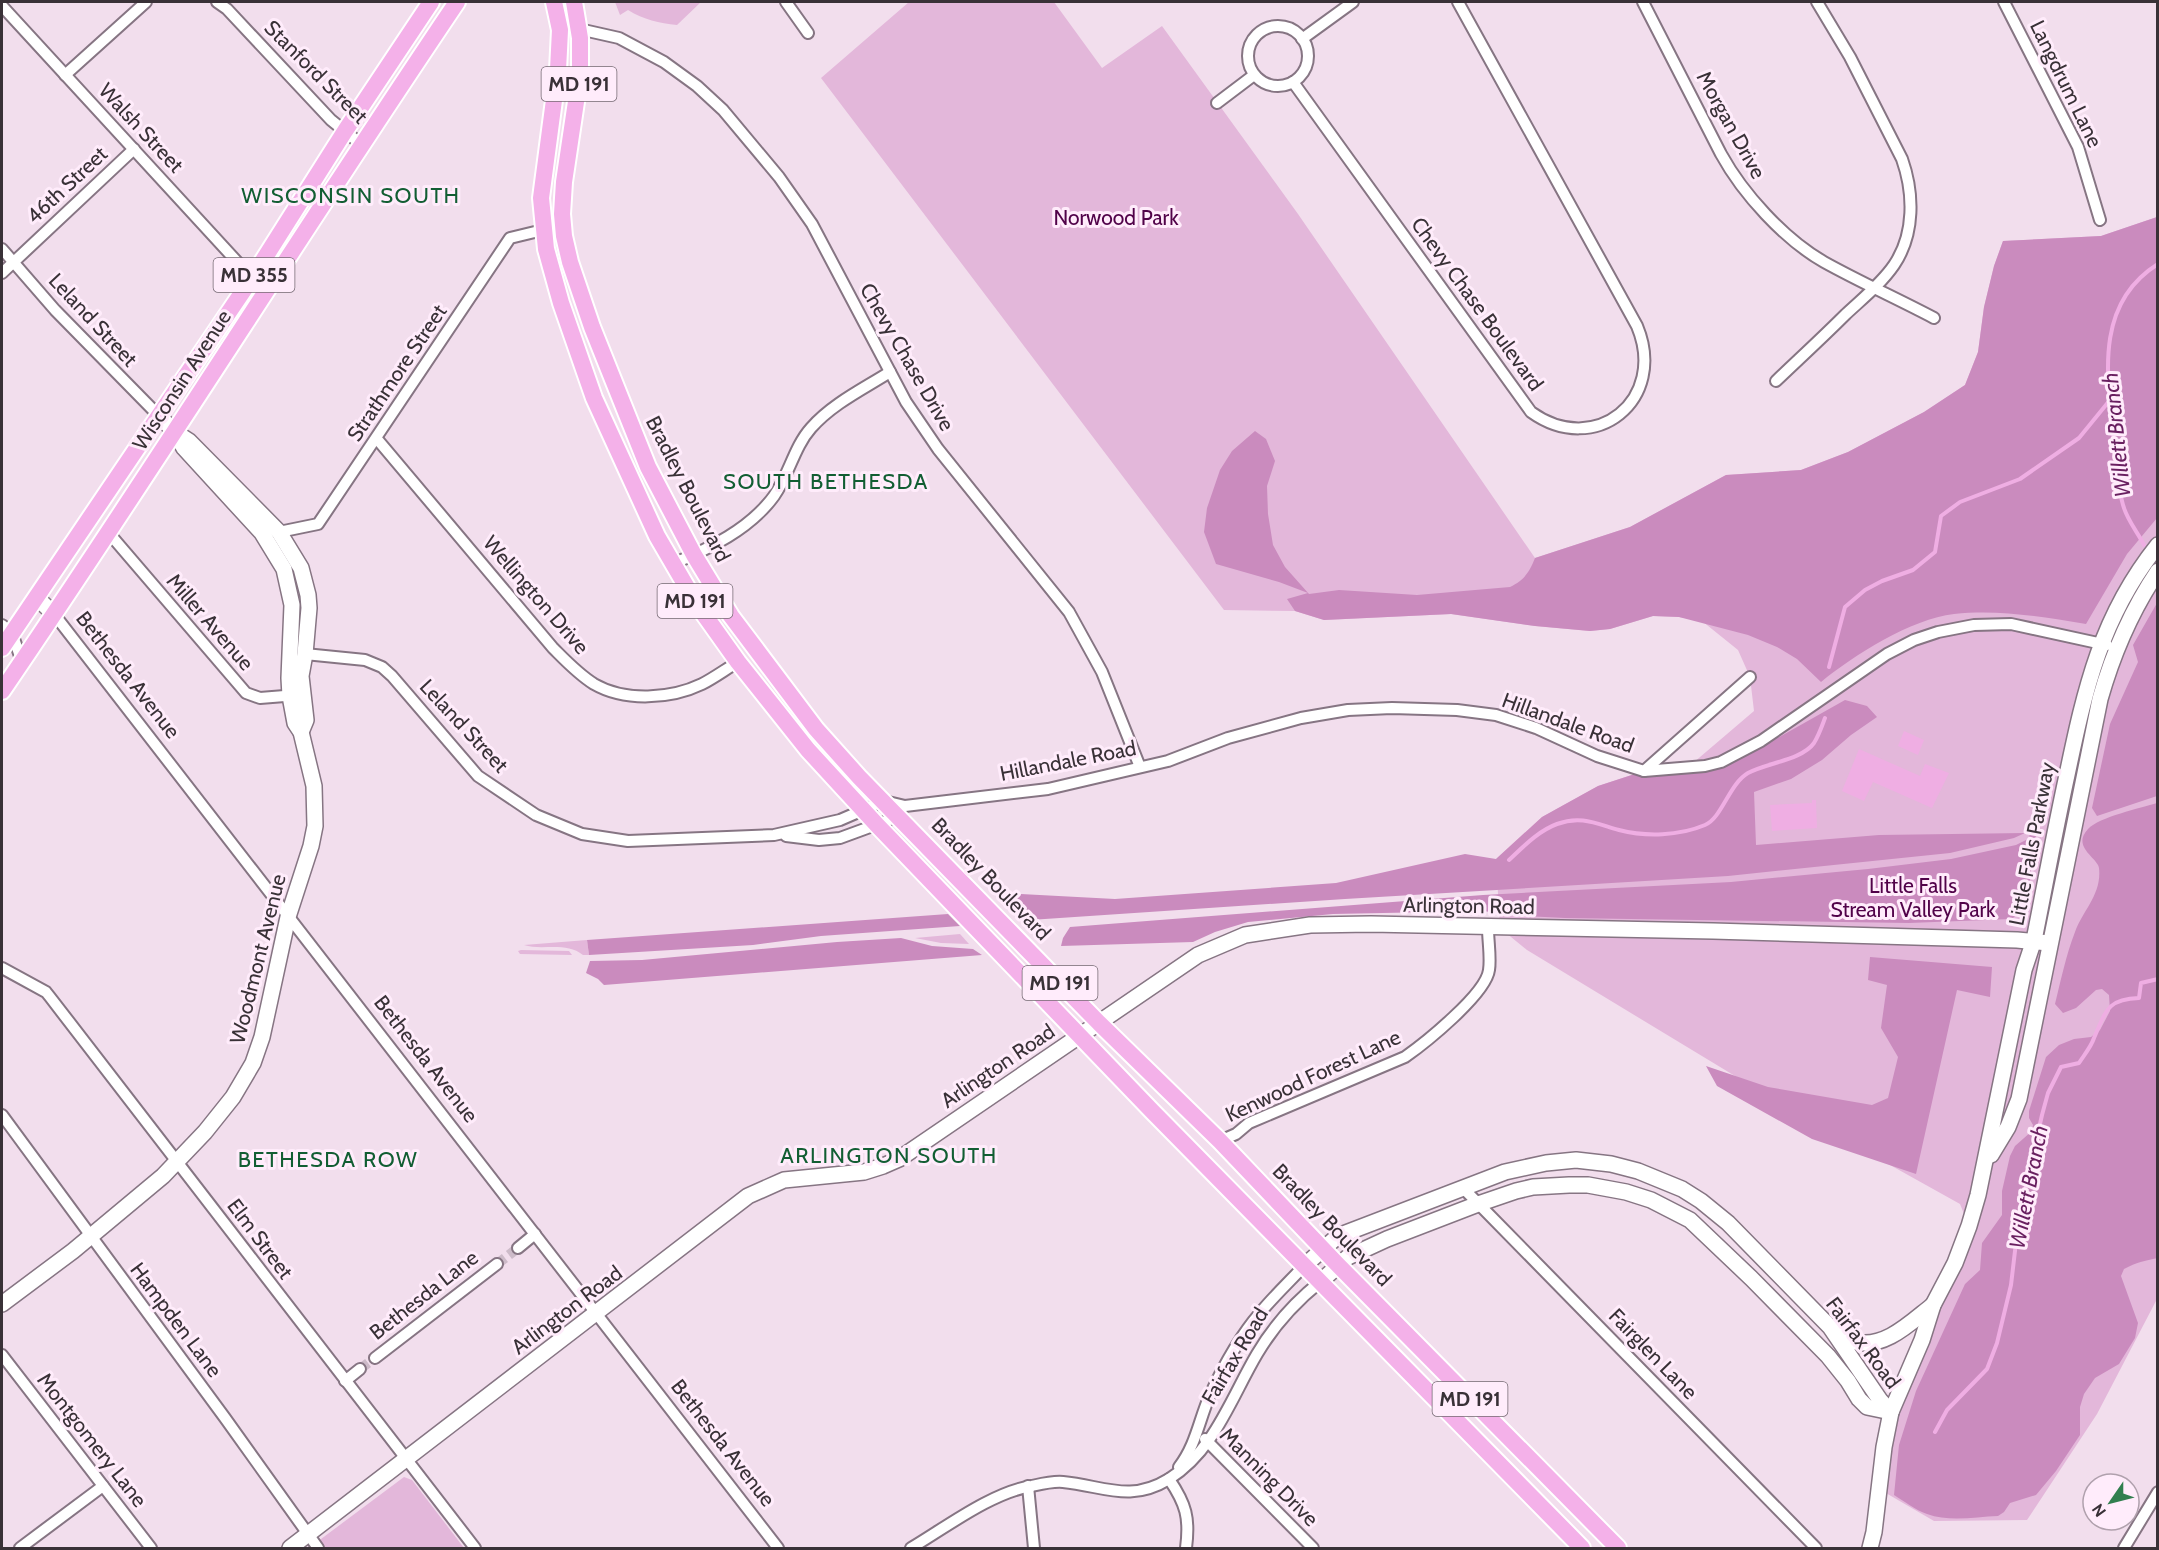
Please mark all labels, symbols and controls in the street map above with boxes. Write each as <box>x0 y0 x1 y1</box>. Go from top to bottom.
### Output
street label: Stanford Street <box>260 15 373 128</box>
street label: Langdrum Lane <box>2025 16 2108 152</box>
road number: MD 191 <box>542 67 616 101</box>
street label: Morgan Drive <box>1692 67 1771 183</box>
street label: Walsh Street <box>94 78 189 177</box>
street label: 46th Street <box>21 141 112 228</box>
district label: WISCONSIN SOUTH <box>241 182 461 209</box>
park label: Norwood Park <box>1053 205 1179 230</box>
street label: Chevy Chase Boulevard <box>1406 212 1549 395</box>
road number: MD 355 <box>214 258 294 292</box>
street label: Leland Street <box>44 268 143 371</box>
street label: Chevy Chase Drive <box>855 278 960 435</box>
street label: Strathmore Street <box>342 300 452 446</box>
street label: Wisconsin Avenue <box>127 305 236 454</box>
water label: Willett Branch <box>2097 371 2136 499</box>
street label: Bradley Boulevard <box>641 412 736 566</box>
district label: SOUTH BETHESDA <box>723 468 929 495</box>
street label: Wellington Drive <box>478 530 595 659</box>
street label: Miller Avenue <box>162 568 259 675</box>
road number: MD 191 <box>658 584 732 618</box>
street label: Bethesda Avenue <box>71 606 186 743</box>
street label: Leland Street <box>415 674 514 777</box>
street label: Hillandale Road <box>1499 687 1637 758</box>
street label: Hillandale Road <box>998 735 1138 786</box>
street label: Little Falls Parkway <box>2003 760 2060 928</box>
street label: Bradley Boulevard <box>927 812 1056 945</box>
street label: Woodmont Avenue <box>224 871 291 1046</box>
park label: Little Falls Stream Valley Park <box>1830 873 1996 922</box>
street label: Arlington Road <box>1403 892 1535 919</box>
road number: MD 191 <box>1022 966 1098 1000</box>
street label: Bethesda Avenue <box>369 990 484 1127</box>
street label: Arlington Road <box>936 1018 1059 1113</box>
street label: Kenwood Forest Lane <box>1221 1024 1405 1127</box>
water label: Willett Branch <box>2003 1123 2054 1251</box>
district label: ARLINGTON SOUTH <box>780 1142 998 1169</box>
district label: BETHESDA ROW <box>238 1146 418 1173</box>
street label: Bradley Boulevard <box>1268 1158 1397 1291</box>
street label: Elm Street <box>222 1194 299 1284</box>
street label: Bethesda Lane <box>364 1244 483 1345</box>
street label: Hampden Lane <box>125 1258 228 1382</box>
street label: Arlington Road <box>507 1260 627 1359</box>
street label: Fairfax Road <box>1821 1292 1906 1393</box>
street label: Fairfax Road <box>1196 1303 1273 1409</box>
street label: Fairglen Lane <box>1604 1303 1703 1404</box>
street label: Montgomery Lane <box>32 1368 153 1512</box>
street label: Bethesda Avenue <box>666 1374 781 1511</box>
road number: MD 191 <box>1432 1382 1508 1416</box>
street label: Manning Drive <box>1215 1422 1324 1531</box>
north arrow <box>2081 1472 2141 1532</box>
text: N <box>2088 1500 2110 1520</box>

